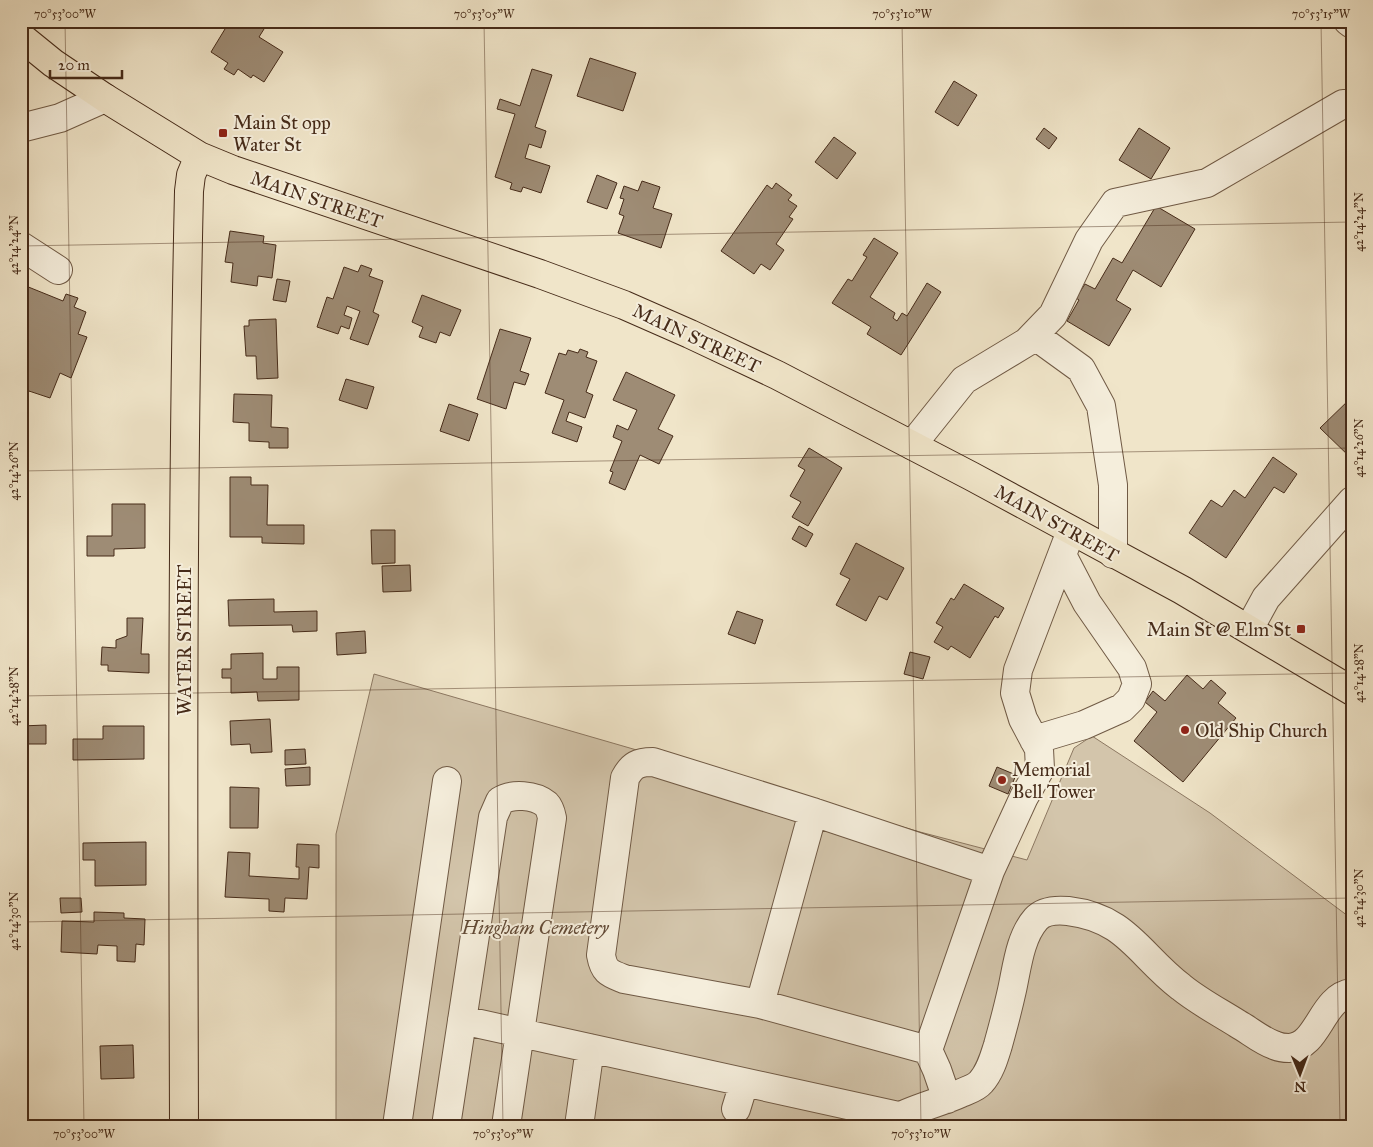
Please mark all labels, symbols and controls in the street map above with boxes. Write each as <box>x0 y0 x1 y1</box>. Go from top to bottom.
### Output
text: 70°53'00"W <box>34 7 97 21</box>
text: 70°53'05"W <box>454 7 515 21</box>
text: 70°53'10"W <box>872 7 932 21</box>
text: 70°53'15"W <box>1292 7 1351 21</box>
scale bar <box>50 48 122 80</box>
text: 20 m <box>58 56 90 74</box>
place label: Main St opp Water St <box>233 111 331 156</box>
marker: Main St opp Water St <box>217 127 229 139</box>
street label: MAIN STREET <box>248 166 386 233</box>
text: 42°14'24"N <box>1352 192 1366 252</box>
text: 42°14'24"N <box>7 215 21 275</box>
street label: MAIN STREET <box>629 299 764 378</box>
text: 42°14'26"N <box>1352 418 1366 478</box>
text: 42°14'26"N <box>7 441 21 501</box>
street label: MAIN STREET <box>991 480 1123 567</box>
street label: WATER STREET <box>173 564 196 716</box>
place label: Main St @ Elm St <box>1147 618 1291 641</box>
marker: Main St @ Elm St <box>1295 623 1307 635</box>
text: 42°14'28"N <box>1352 643 1366 703</box>
text: 42°14'28"N <box>7 666 21 726</box>
place label: Old Ship Church <box>1195 719 1328 742</box>
marker: Old Ship Church <box>1179 724 1191 736</box>
place label: Memorial Bell Tower <box>1012 758 1096 803</box>
marker: Memorial Bell Tower <box>996 774 1008 786</box>
text: 42°14'30"N <box>1352 869 1366 927</box>
text: 42°14'30"N <box>7 892 21 950</box>
park label: Hingham Cemetery <box>461 916 609 939</box>
north arrow <box>1276 1050 1326 1100</box>
text: N <box>1294 1078 1306 1095</box>
text: 70°53'00"W <box>53 1127 116 1141</box>
text: 70°53'05"W <box>473 1127 534 1141</box>
text: 70°53'10"W <box>891 1127 951 1141</box>

